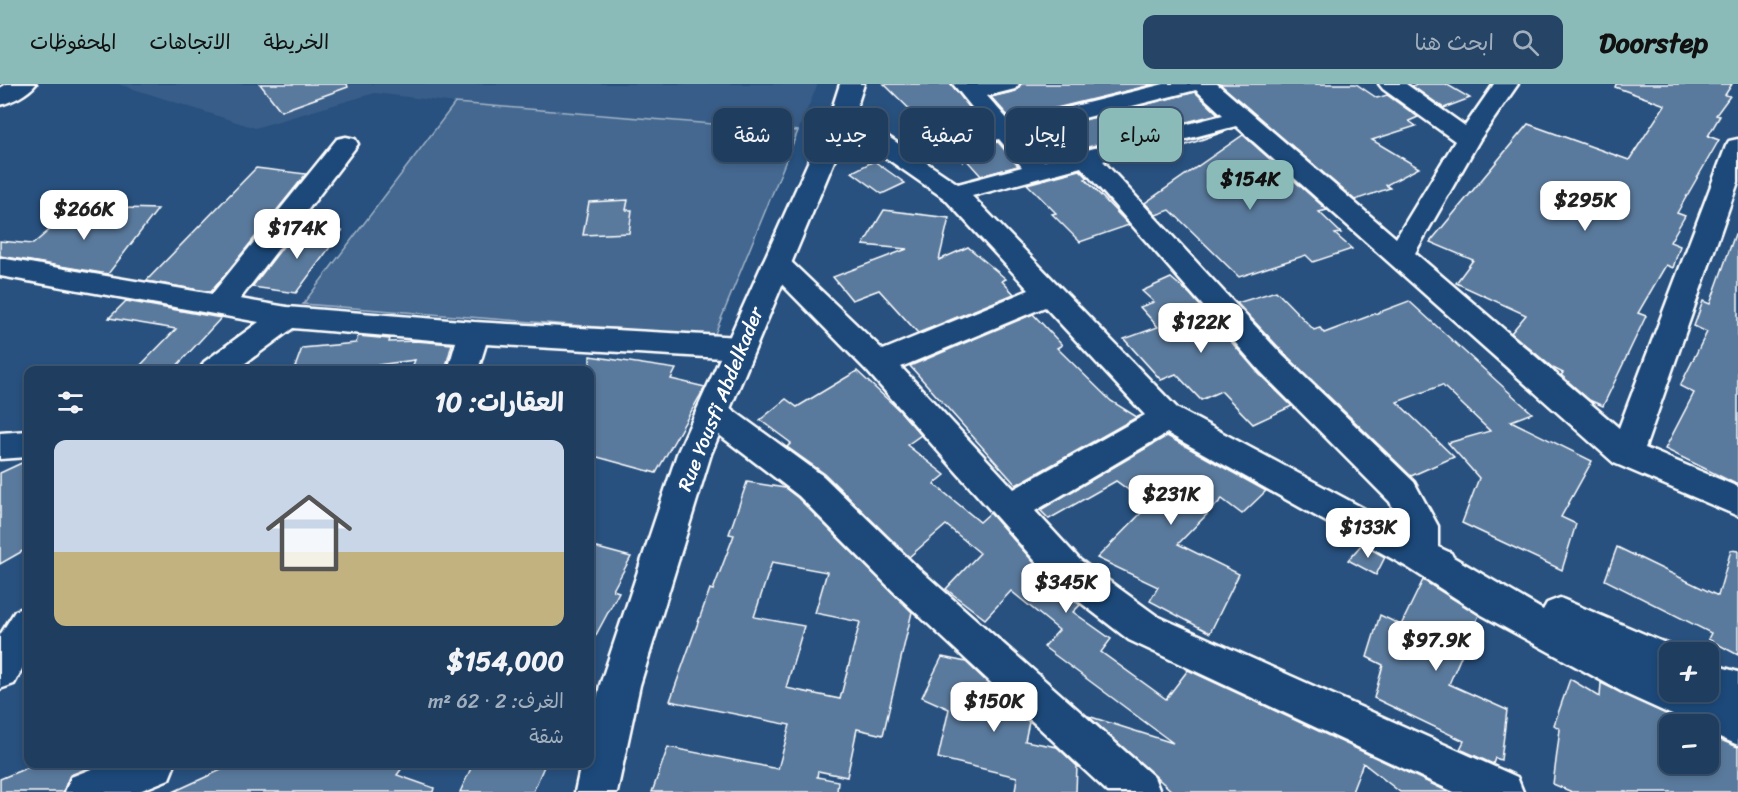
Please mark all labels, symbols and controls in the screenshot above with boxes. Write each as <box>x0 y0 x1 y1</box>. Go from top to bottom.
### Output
search box <box>1143 15 1563 69</box>
text: Doorstep <box>1599 18 1708 67</box>
text: المحفوظات <box>30 23 116 61</box>
text: الاتجاهات <box>149 23 231 61</box>
text: الخريطة <box>264 23 329 61</box>
text: ابحث هنا <box>1415 23 1494 62</box>
icon: search <box>1509 26 1542 59</box>
chip: شقة <box>713 108 792 162</box>
chip: جديد <box>804 108 888 162</box>
chip: تصفية <box>900 108 994 162</box>
chip: إيجار <box>1006 108 1087 162</box>
chip: شراء <box>1099 108 1182 162</box>
pin: $154K <box>1208 160 1292 211</box>
text: $154K <box>1221 162 1279 197</box>
pin: $295K <box>1543 181 1627 232</box>
text: $295K <box>1554 183 1616 218</box>
pin: $266K <box>42 190 126 241</box>
text: $266K <box>54 192 114 227</box>
pin: $174K <box>255 209 339 260</box>
text: $174K <box>268 211 326 246</box>
street label: Rue Yousfi Abdelkader <box>667 300 774 497</box>
pin: $122K <box>1159 303 1243 354</box>
text: $122K <box>1172 305 1230 340</box>
text: العقارات: 10 <box>435 379 564 425</box>
icon: filters <box>54 386 87 419</box>
pin: $231K <box>1129 475 1213 526</box>
text: $231K <box>1143 477 1199 512</box>
icon: home <box>255 479 363 587</box>
pin: $133K <box>1326 508 1410 559</box>
text: $133K <box>1340 510 1396 545</box>
pin: $345K <box>1024 563 1108 614</box>
text: $345K <box>1035 565 1097 600</box>
pin: $97.9K <box>1387 621 1485 672</box>
text: $97.9K <box>1402 623 1470 658</box>
text: $154,000 <box>447 638 564 684</box>
map controls <box>1659 642 1719 774</box>
button: + <box>1659 642 1719 702</box>
pin: $150K <box>952 682 1036 733</box>
text: الغرف: 2 · 62 m² <box>428 684 564 719</box>
text: $150K <box>964 684 1024 719</box>
button: − <box>1659 714 1719 774</box>
text: شقة <box>529 719 564 754</box>

